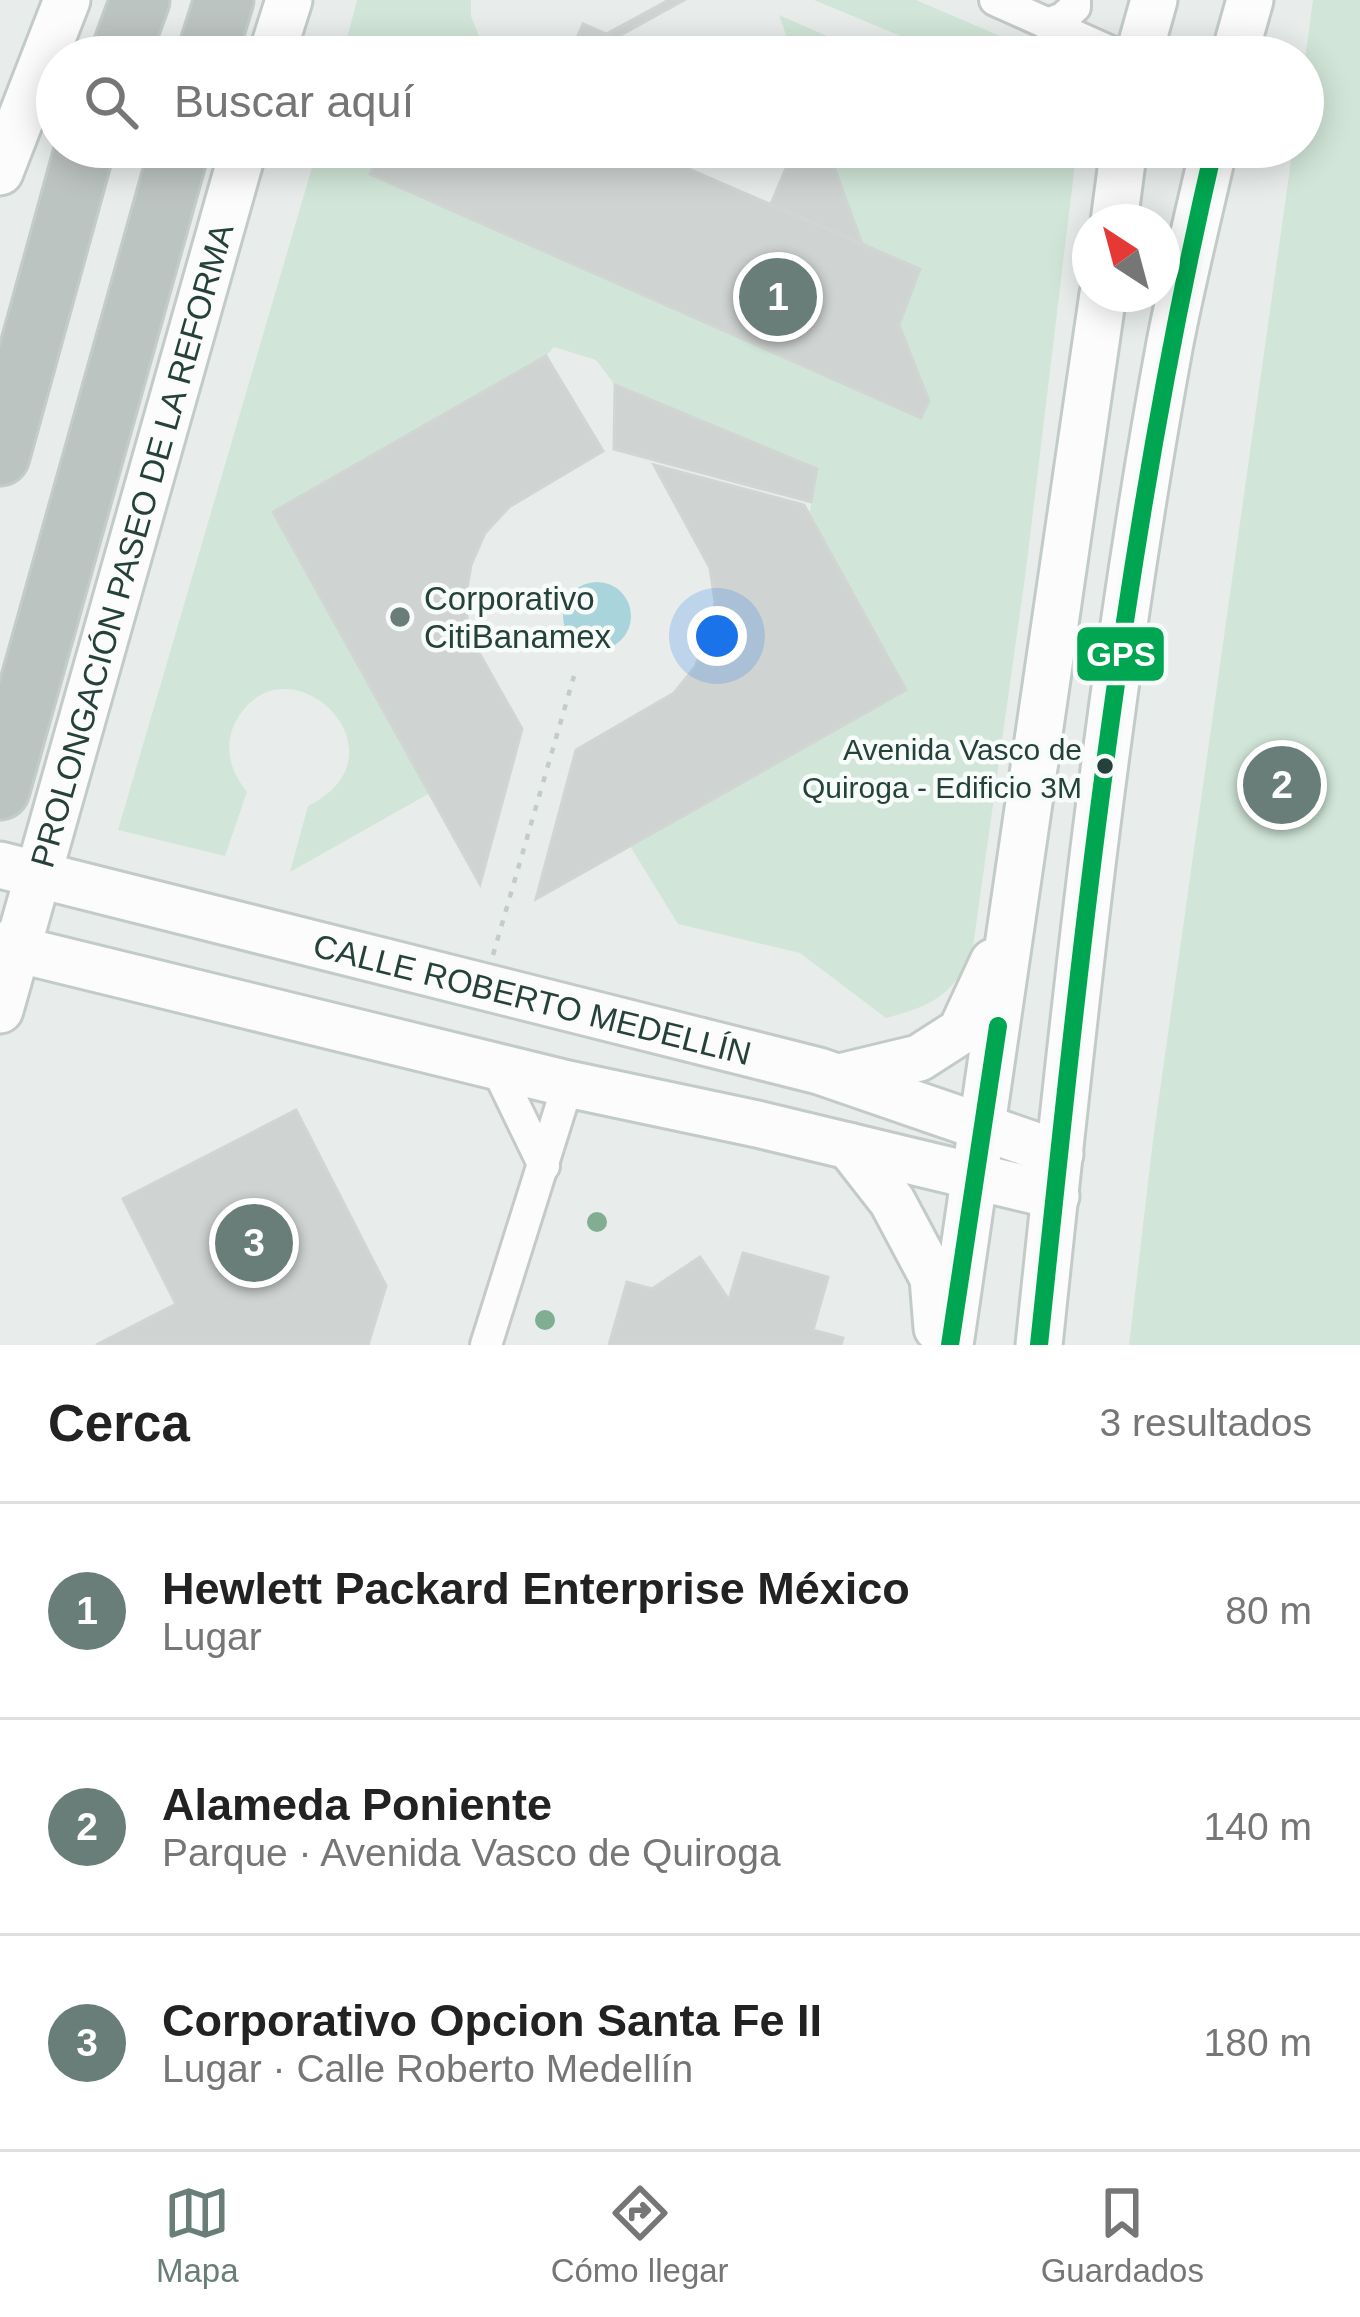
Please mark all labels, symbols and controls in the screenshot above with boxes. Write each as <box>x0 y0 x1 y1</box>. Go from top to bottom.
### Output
search box <box>36 36 1324 168</box>
icon: search <box>78 69 144 135</box>
text: Buscar aquí <box>174 76 414 127</box>
north arrow <box>1072 204 1180 312</box>
street label: PROLONGACIÓN PASEO DE LA REFORMA <box>23 219 240 871</box>
pin: 1 <box>739 252 817 342</box>
place label: Corporativo CitiBanamex <box>424 580 612 655</box>
marker: Corporativo CitiBanamex <box>387 604 413 630</box>
your location <box>687 606 747 666</box>
line badge: GPS <box>1075 625 1166 683</box>
text: GPS <box>1086 636 1156 673</box>
place label: Avenida Vasco de Quiroga - Edificio 3M <box>802 733 1082 804</box>
pin: 2 <box>1243 740 1321 830</box>
marker: Avenida Vasco de Quiroga - Edificio 3M <box>1094 755 1116 777</box>
street label: CALLE ROBERTO MEDELLÍN <box>310 926 755 1072</box>
pin: 3 <box>215 1198 293 1288</box>
text: Cerca <box>48 1395 190 1452</box>
text: 3 resultados <box>1100 1401 1312 1444</box>
text: Hewlett Packard Enterprise México <box>162 1563 910 1614</box>
text: 1 <box>76 1589 98 1632</box>
text: 80 m <box>1225 1589 1312 1632</box>
text: Lugar <box>162 1615 262 1658</box>
text: Alameda Poniente <box>162 1779 552 1830</box>
text: 2 <box>76 1805 98 1848</box>
text: 140 m <box>1204 1805 1312 1848</box>
text: Parque · Avenida Vasco de Quiroga <box>162 1831 781 1874</box>
text: Corporativo Opcion Santa Fe II <box>162 1995 822 2046</box>
text: 3 <box>76 2021 98 2064</box>
text: 180 m <box>1204 2021 1312 2064</box>
text: Lugar · Calle Roberto Medellín <box>162 2047 693 2090</box>
tab: Mapa <box>156 2180 239 2290</box>
tab: Cómo llegar <box>551 2180 729 2290</box>
tab: Guardados <box>1041 2180 1204 2290</box>

